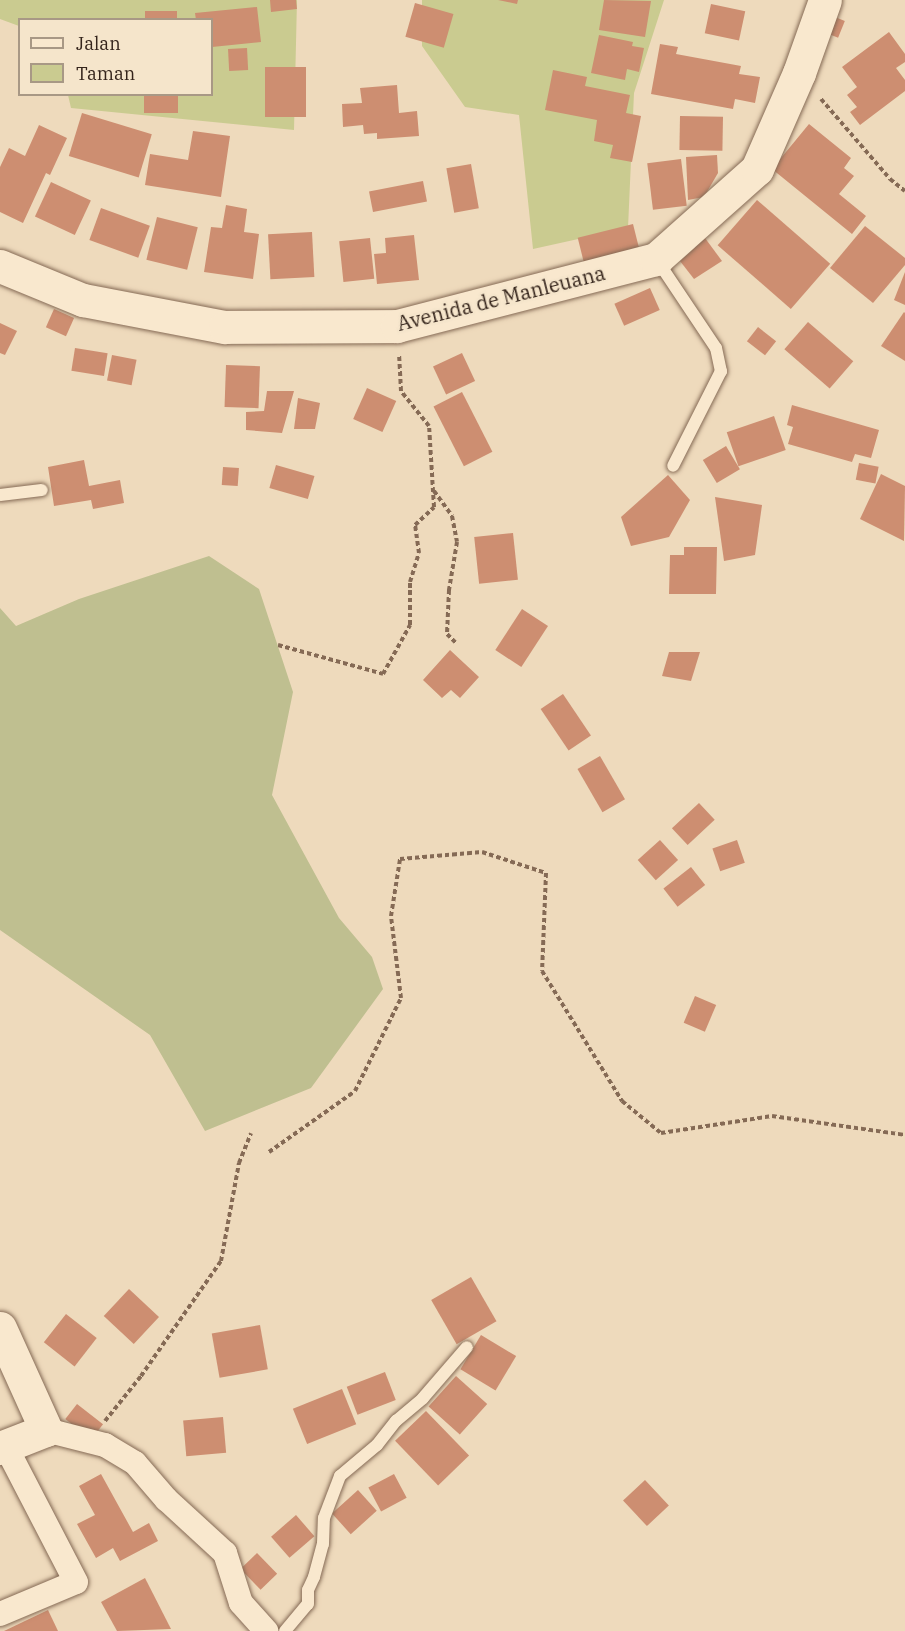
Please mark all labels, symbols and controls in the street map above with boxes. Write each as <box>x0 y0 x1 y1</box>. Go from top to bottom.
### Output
legend <box>18 18 213 96</box>
text: Jalan <box>76 32 121 55</box>
text: Taman <box>76 62 135 85</box>
street label: Avenida de Manleuana <box>394 261 608 335</box>

